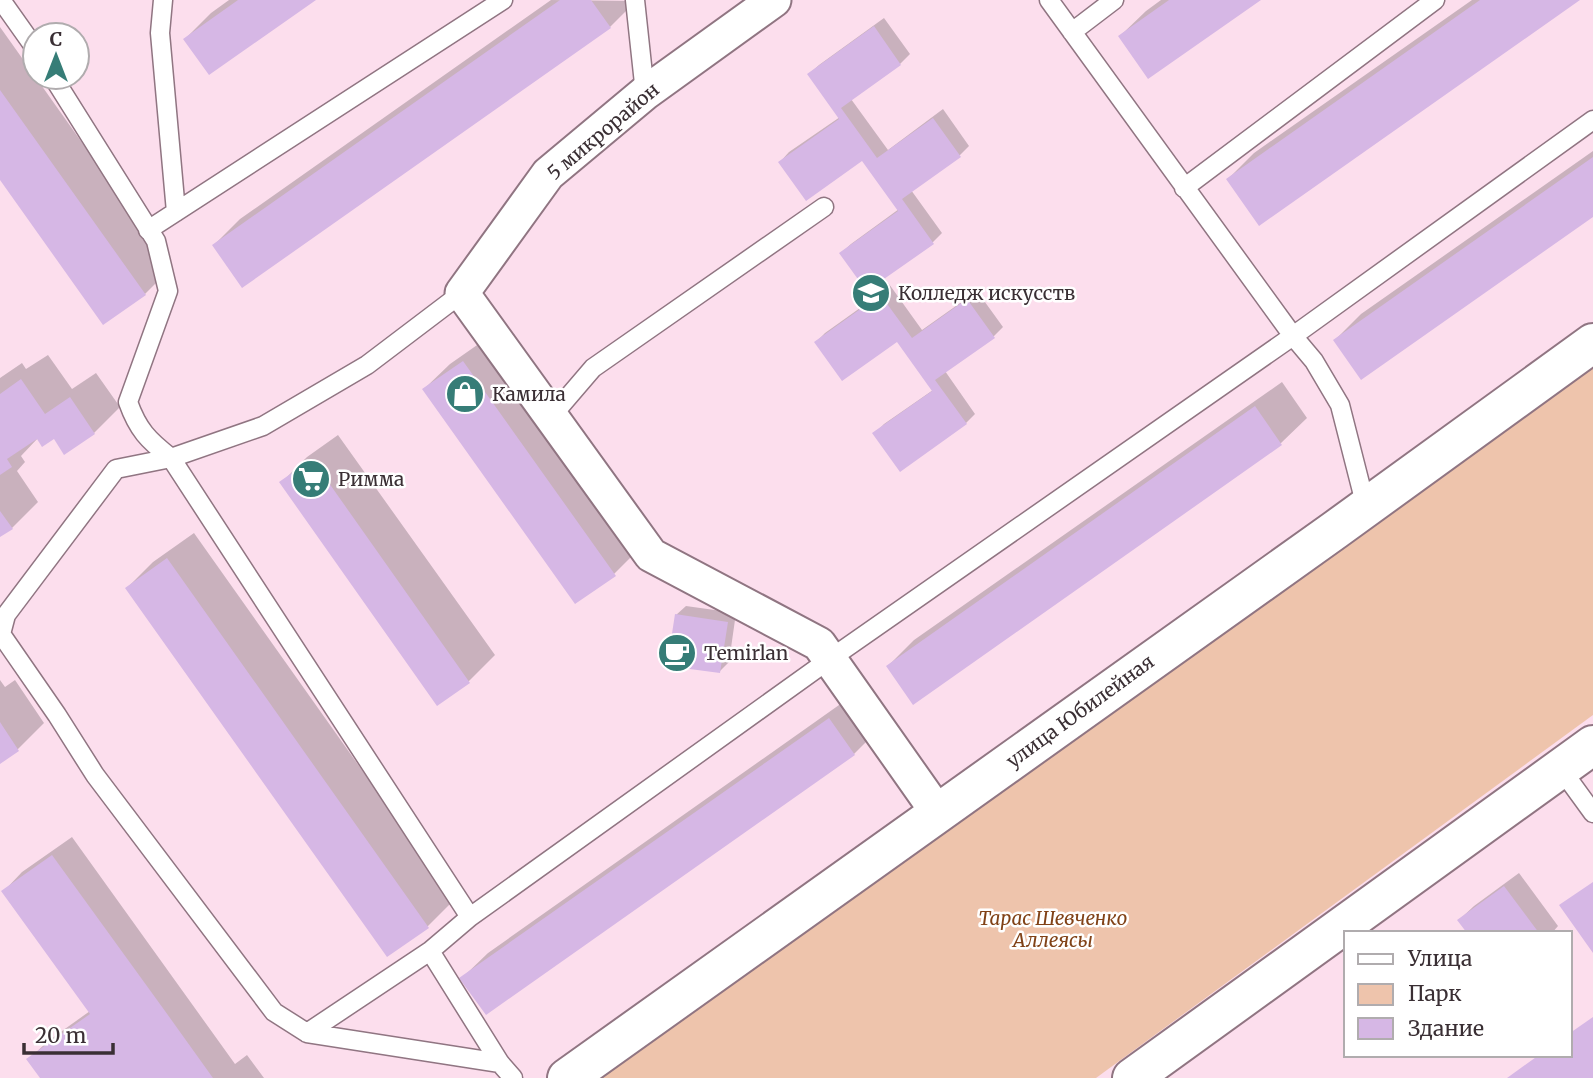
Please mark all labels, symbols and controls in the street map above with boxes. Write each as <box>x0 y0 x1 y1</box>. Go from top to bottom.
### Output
north arrow <box>21 21 91 91</box>
text: С <box>50 27 62 51</box>
street label: 5 микрорайон <box>542 77 664 185</box>
school or university icon: Колледж искусств <box>850 272 892 314</box>
place label: Колледж искусств <box>898 281 1075 305</box>
shop icon: Камила <box>444 373 486 415</box>
place label: Камила <box>492 382 566 406</box>
supermarket icon: Римма <box>290 458 332 500</box>
place label: Римма <box>338 467 404 491</box>
cafe icon: Temirlan <box>656 632 698 674</box>
place label: Temirlan <box>704 641 789 665</box>
street label: улица Юбилейная <box>1001 649 1159 773</box>
park label: Тарас Шевченко Аллеясы <box>979 906 1128 952</box>
legend <box>1344 931 1572 1057</box>
text: Улица <box>1407 945 1472 972</box>
text: Парк <box>1408 980 1462 1007</box>
scale bar <box>24 1012 114 1056</box>
text: Здание <box>1408 1015 1484 1042</box>
text: 20 m <box>35 1022 87 1049</box>

